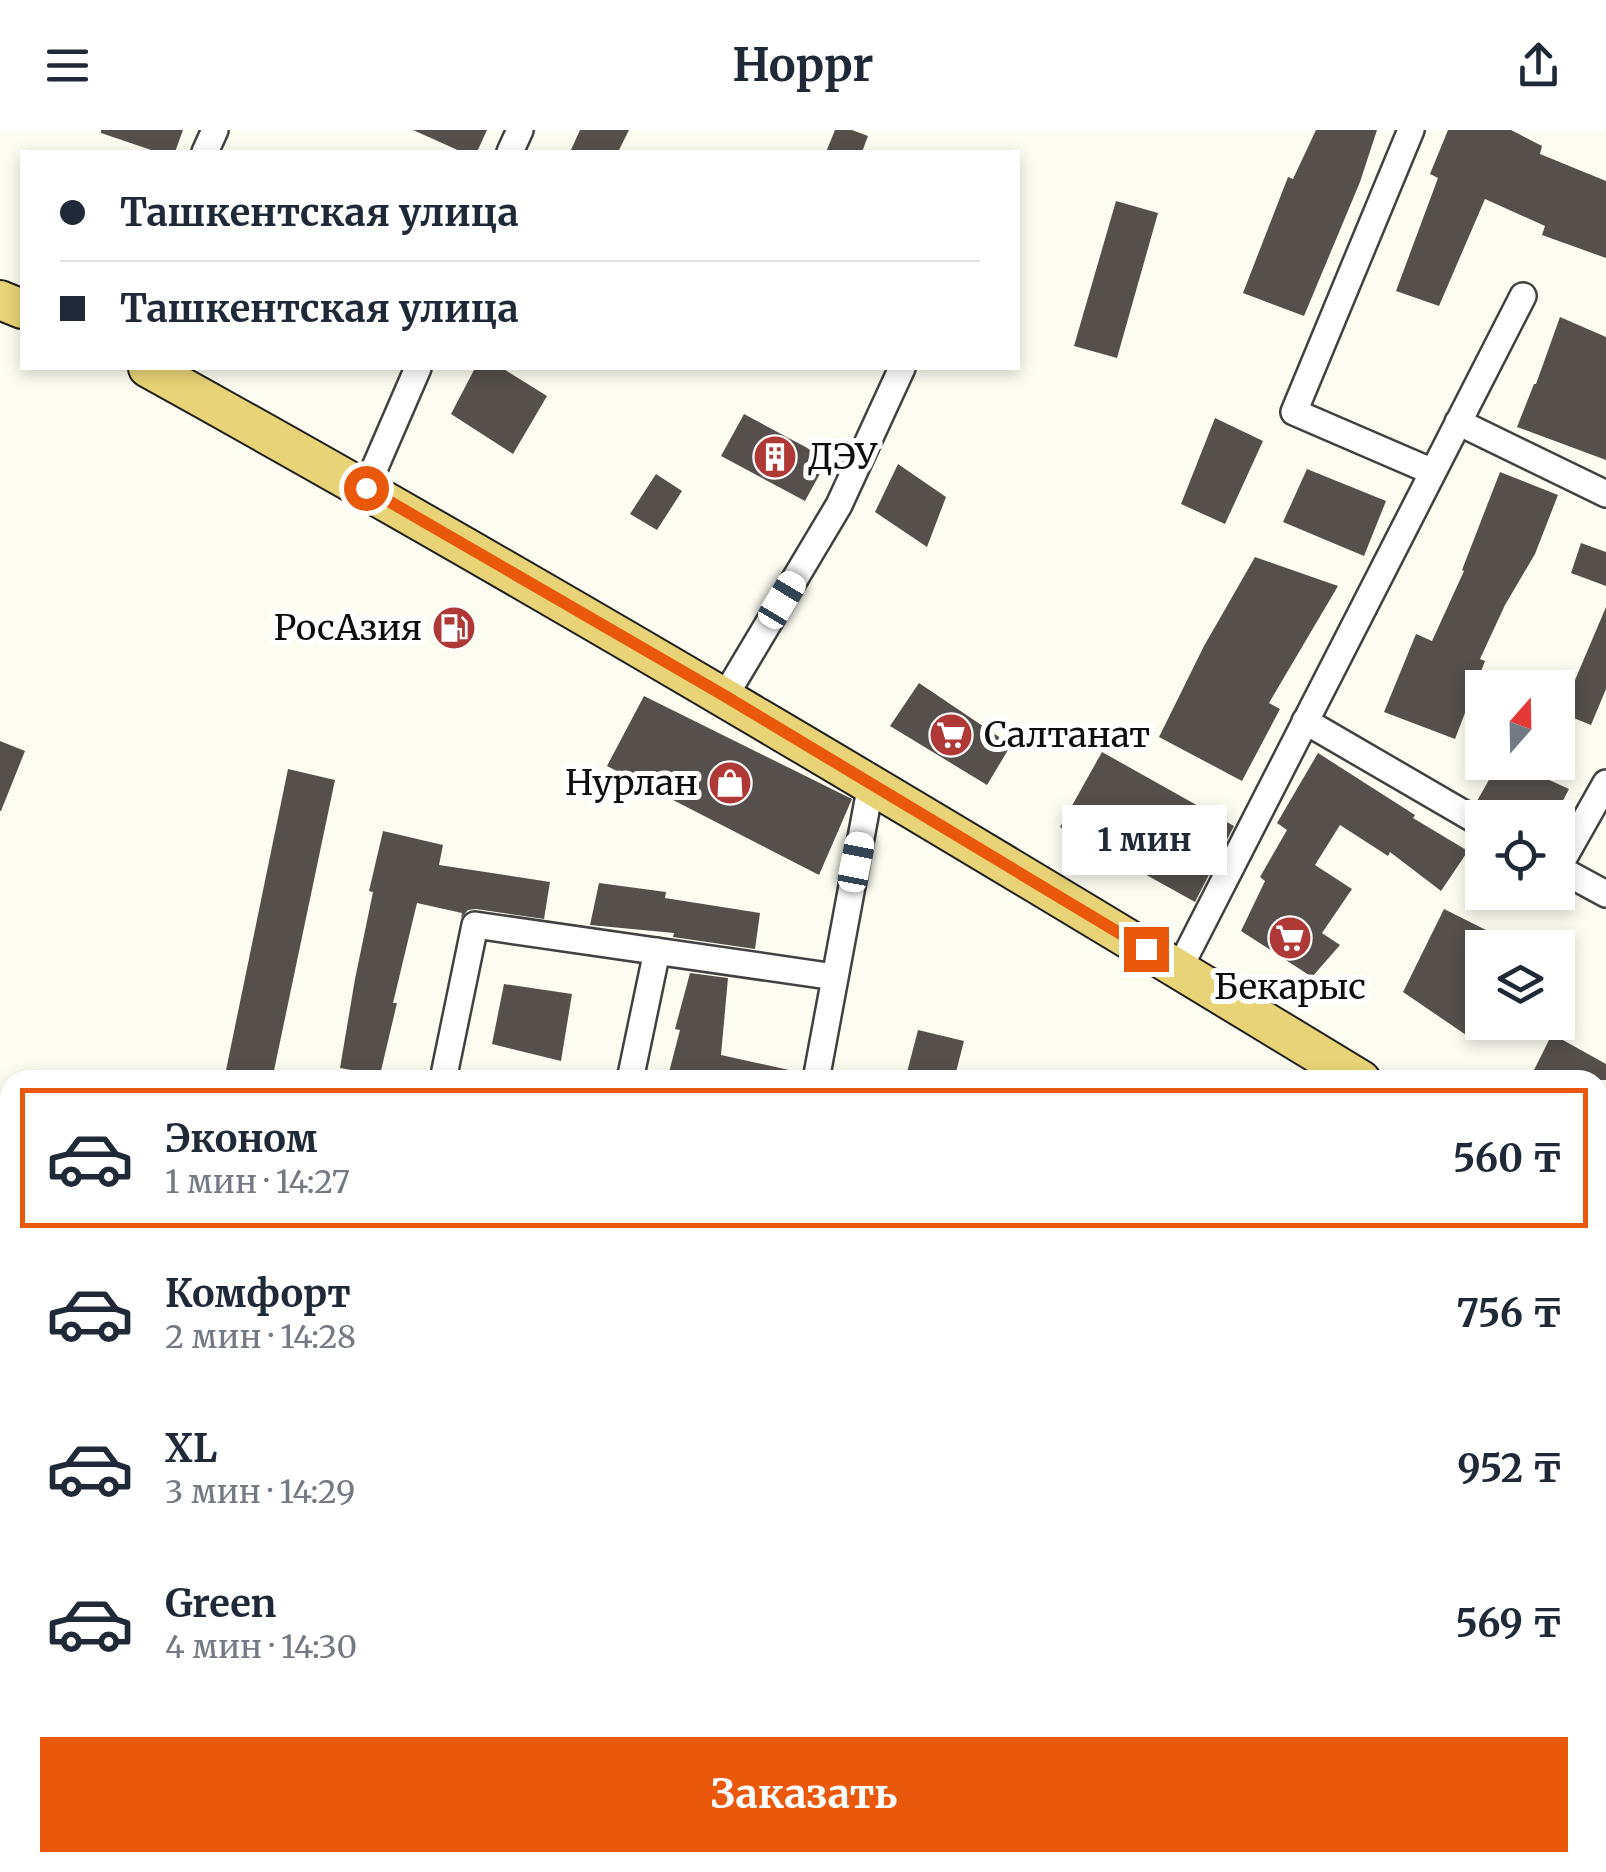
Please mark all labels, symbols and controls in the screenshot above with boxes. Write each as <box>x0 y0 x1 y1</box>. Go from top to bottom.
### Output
text: Hoppr <box>733 37 873 93</box>
icon: menu <box>40 38 95 93</box>
icon: share <box>1511 38 1566 93</box>
text: Ташкентская улица <box>120 189 519 236</box>
text: Ташкентская улица <box>120 285 519 332</box>
building icon: ДЭУ <box>752 434 798 480</box>
place label: ДЭУ <box>808 435 878 479</box>
route start <box>344 466 389 511</box>
car <box>754 567 810 633</box>
fuel station icon: РосАзия <box>431 605 477 651</box>
place label: РосАзия <box>274 606 422 650</box>
north arrow <box>1465 670 1575 780</box>
map controls <box>1465 670 1575 1040</box>
supermarket icon: Салтанат <box>928 712 974 758</box>
place label: Салтанат <box>984 713 1150 757</box>
shop icon: Нурлан <box>707 760 753 806</box>
place label: Нурлан <box>565 761 698 805</box>
button: locate <box>1465 800 1575 910</box>
callout: 1 мин <box>1064 804 1228 874</box>
text: 1 мин <box>1097 820 1192 860</box>
car <box>836 830 876 894</box>
supermarket icon: Бекарыс <box>1267 915 1313 961</box>
route end <box>1124 927 1169 972</box>
button: layers <box>1465 930 1575 1040</box>
place label: Бекарыс <box>1214 965 1366 1009</box>
icon: car <box>45 1113 135 1203</box>
text: Эконом <box>165 1115 318 1162</box>
text: 560 ₸ <box>1453 1135 1563 1182</box>
text: 1 мин · 14:27 <box>165 1162 350 1202</box>
icon: car <box>45 1268 135 1358</box>
text: Комфорт <box>165 1270 351 1317</box>
text: 756 ₸ <box>1456 1290 1563 1337</box>
text: 2 мин · 14:28 <box>165 1317 356 1357</box>
icon: car <box>45 1423 135 1513</box>
text: XL <box>165 1425 217 1472</box>
text: 952 ₸ <box>1457 1445 1563 1492</box>
text: 3 мин · 14:29 <box>165 1472 355 1512</box>
icon: car <box>45 1578 135 1668</box>
text: Green <box>165 1580 276 1627</box>
text: 569 ₸ <box>1455 1600 1563 1647</box>
text: 4 мин · 14:30 <box>165 1627 357 1667</box>
button: Заказать <box>40 1737 1568 1852</box>

